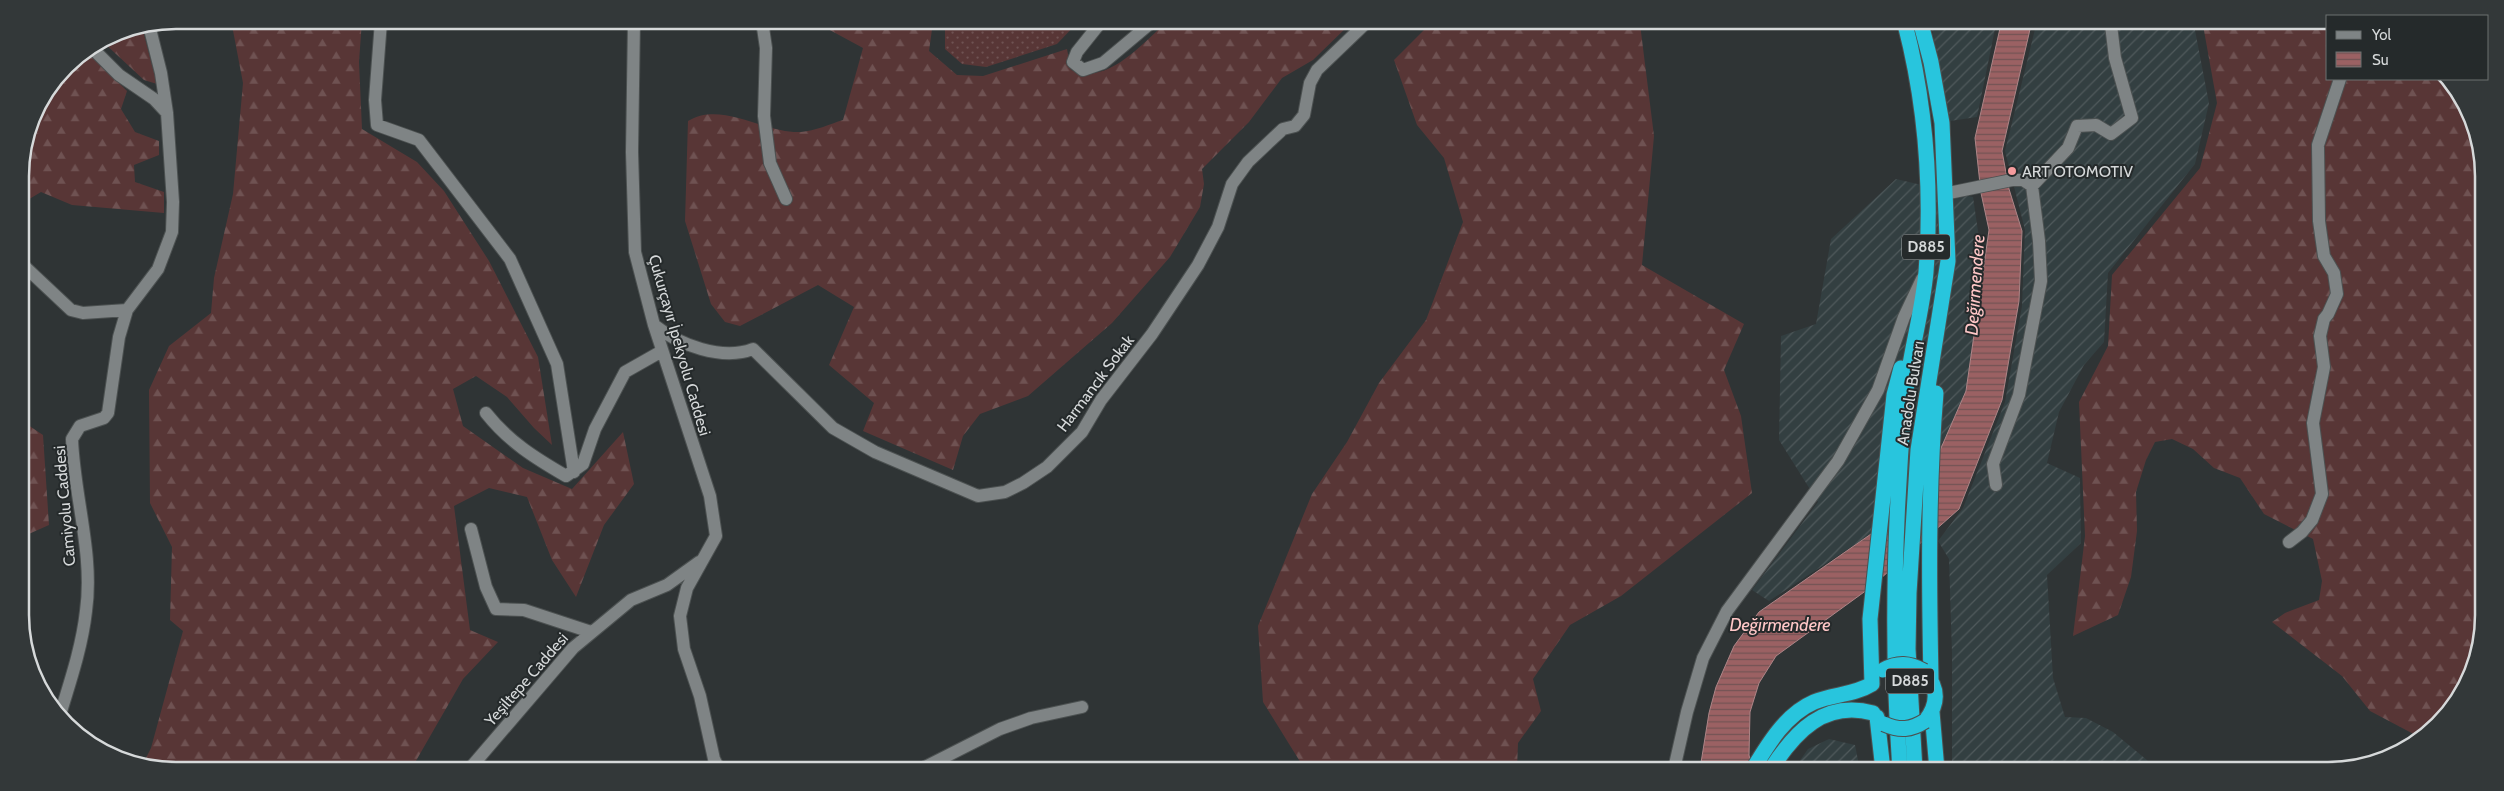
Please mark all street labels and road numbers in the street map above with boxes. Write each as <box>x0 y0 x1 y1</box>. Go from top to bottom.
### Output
road number: D885 <box>1902 234 1950 260</box>
street label: Çukurçayır İpekyolu Caddesi <box>645 252 714 438</box>
street label: Harmancık Sokak <box>1053 331 1138 435</box>
street label: Anadolu Bulvarı <box>1893 340 1928 447</box>
street label: Camiyolu Caddesi <box>50 445 79 567</box>
street label: Yeşiltepe Caddesi <box>480 629 572 731</box>
road number: D885 <box>1886 668 1934 694</box>

